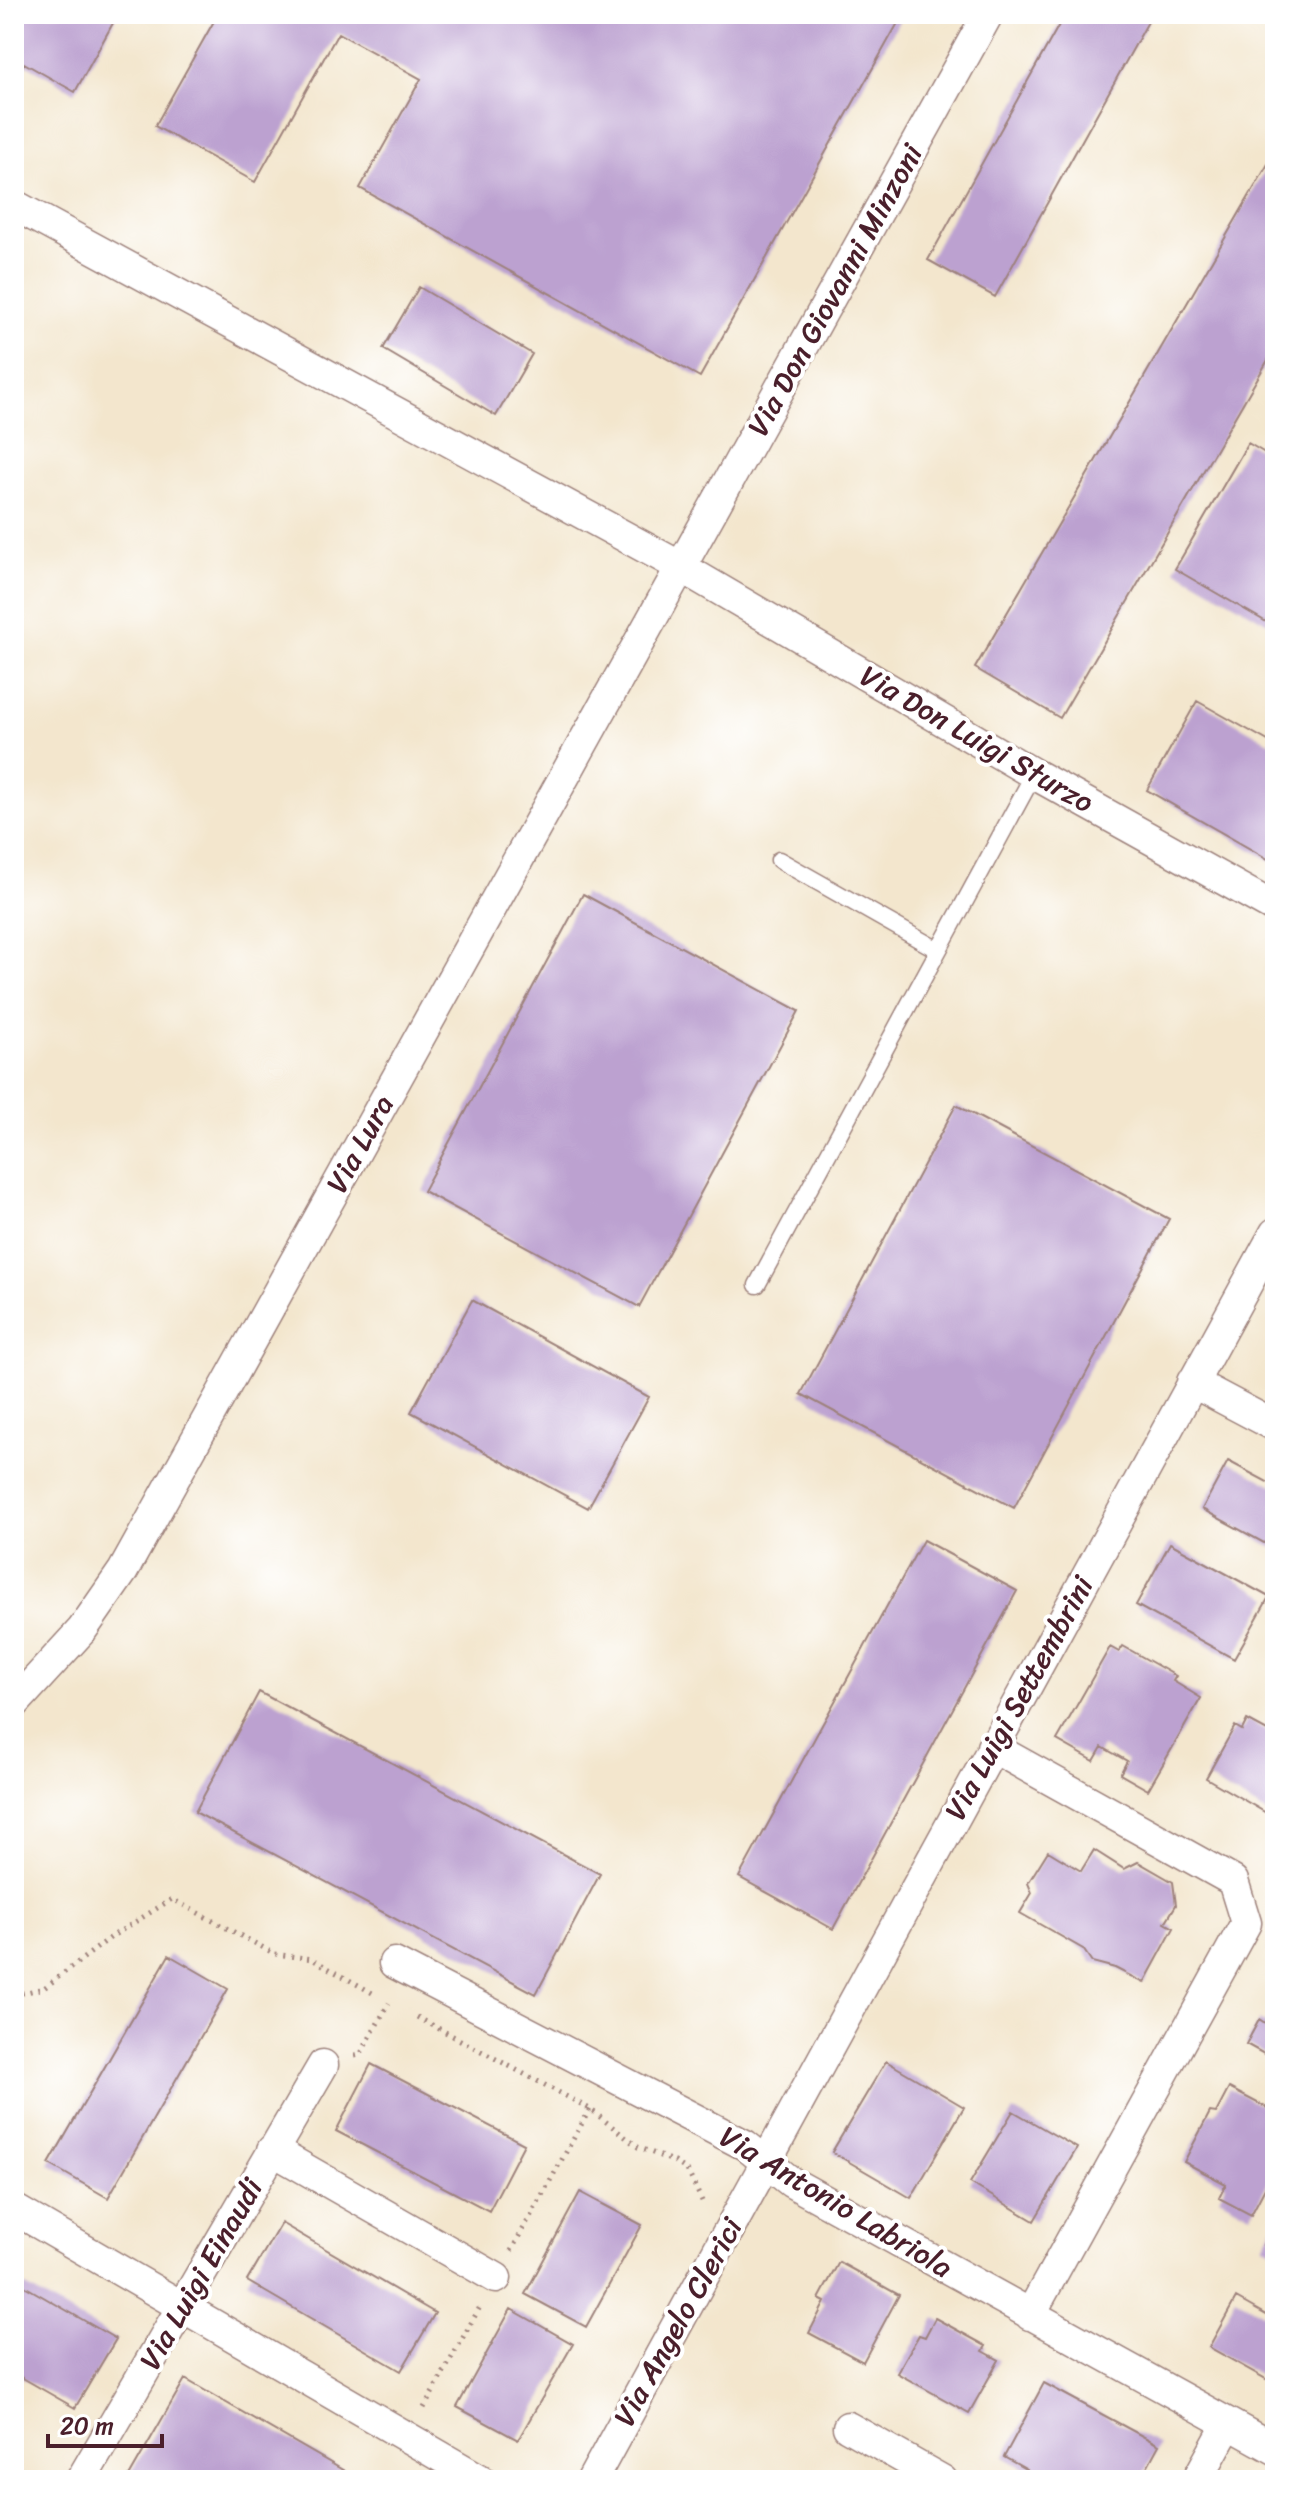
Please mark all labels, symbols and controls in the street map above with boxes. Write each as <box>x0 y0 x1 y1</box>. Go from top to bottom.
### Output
street label: Via Don Giovanni Minzoni <box>732 132 939 447</box>
street label: Via Don Luigi Sturzo <box>849 650 1105 828</box>
street label: Via Lura <box>311 1084 409 1204</box>
street label: Via Luigi Settembrini <box>929 1565 1109 1831</box>
street label: Via Antonio Labriola <box>708 2111 964 2293</box>
street label: Via Luigi Einaudi <box>124 2167 278 2380</box>
street label: Via Angelo Clerici <box>598 2206 759 2437</box>
scale bar <box>48 2398 162 2448</box>
text: 20 m <box>60 2405 114 2447</box>

